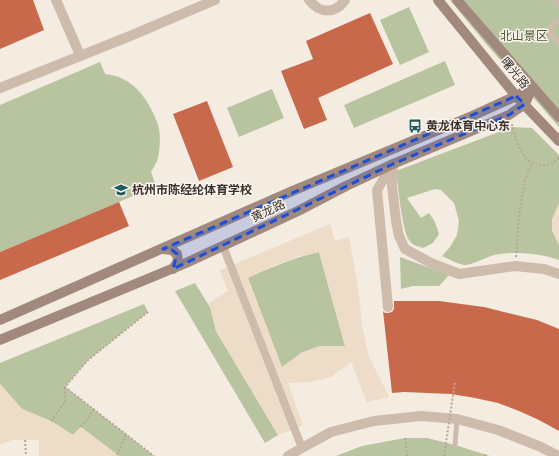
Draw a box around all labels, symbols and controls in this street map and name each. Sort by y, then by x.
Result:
park label: 北山景区 [500,29,548,44]
street label: 曙光路 [497,55,532,92]
bus stop icon: 黄龙体育中心东 [407,118,423,134]
place label: 黄龙体育中心东 [426,119,510,134]
school or university icon: 杭州市陈经纶体育学校 [113,182,129,198]
place label: 杭州市陈经纶体育学校 [132,183,252,198]
street label: 黄龙路 [249,197,288,226]

